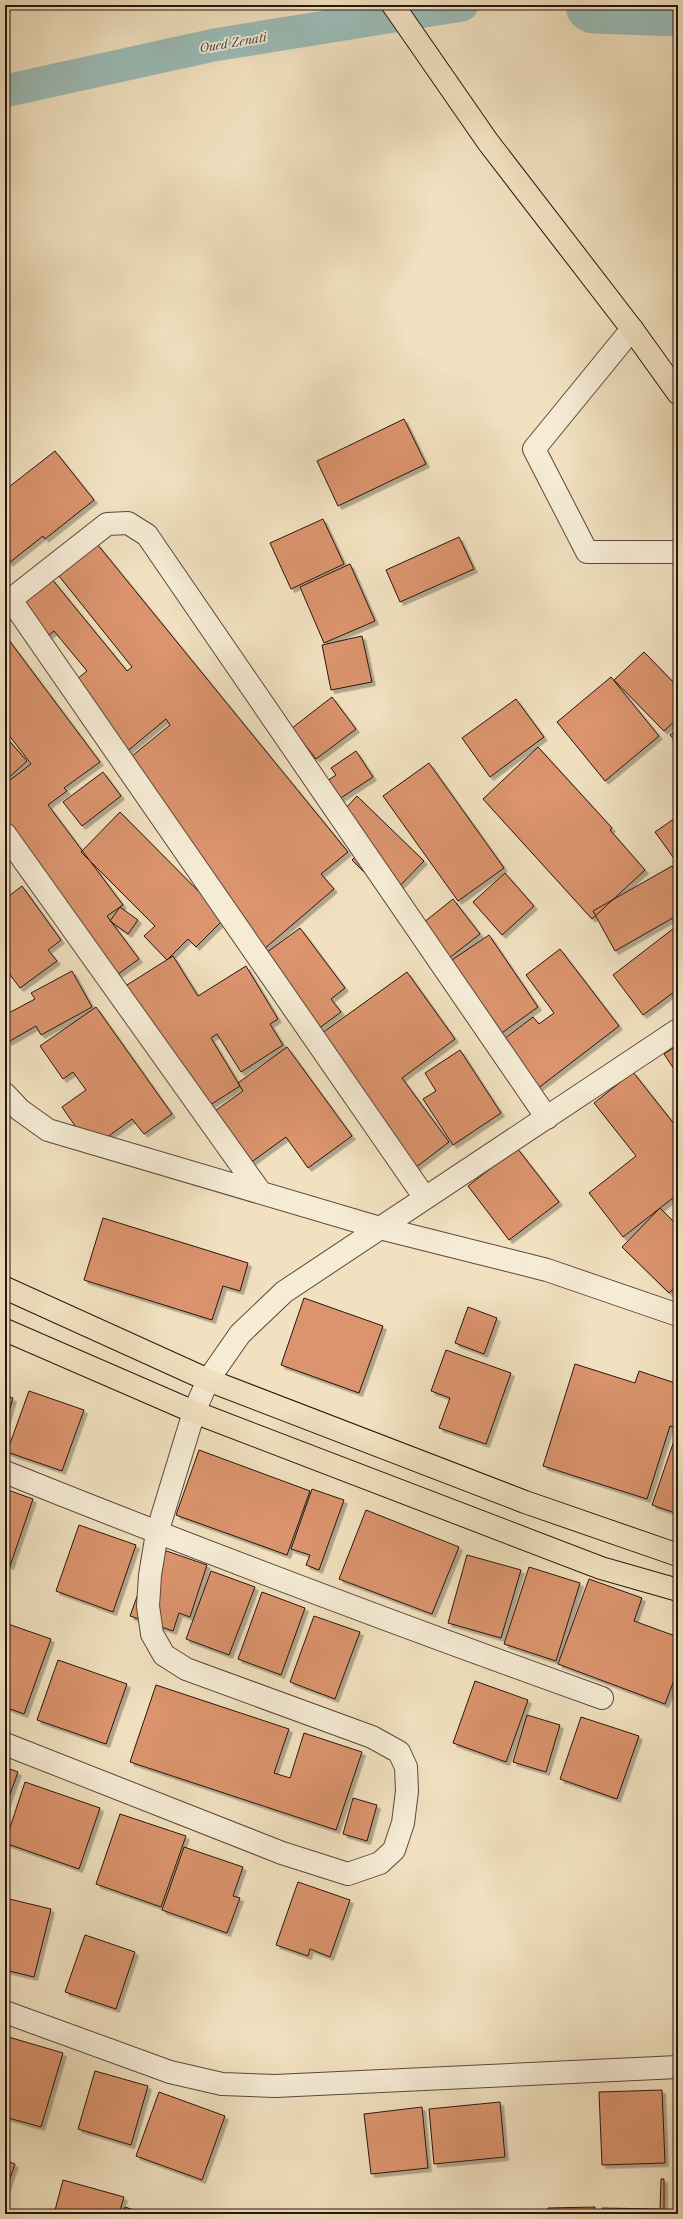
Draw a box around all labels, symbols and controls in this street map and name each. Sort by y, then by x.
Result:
water label: Oued Zenati [198,29,269,56]

